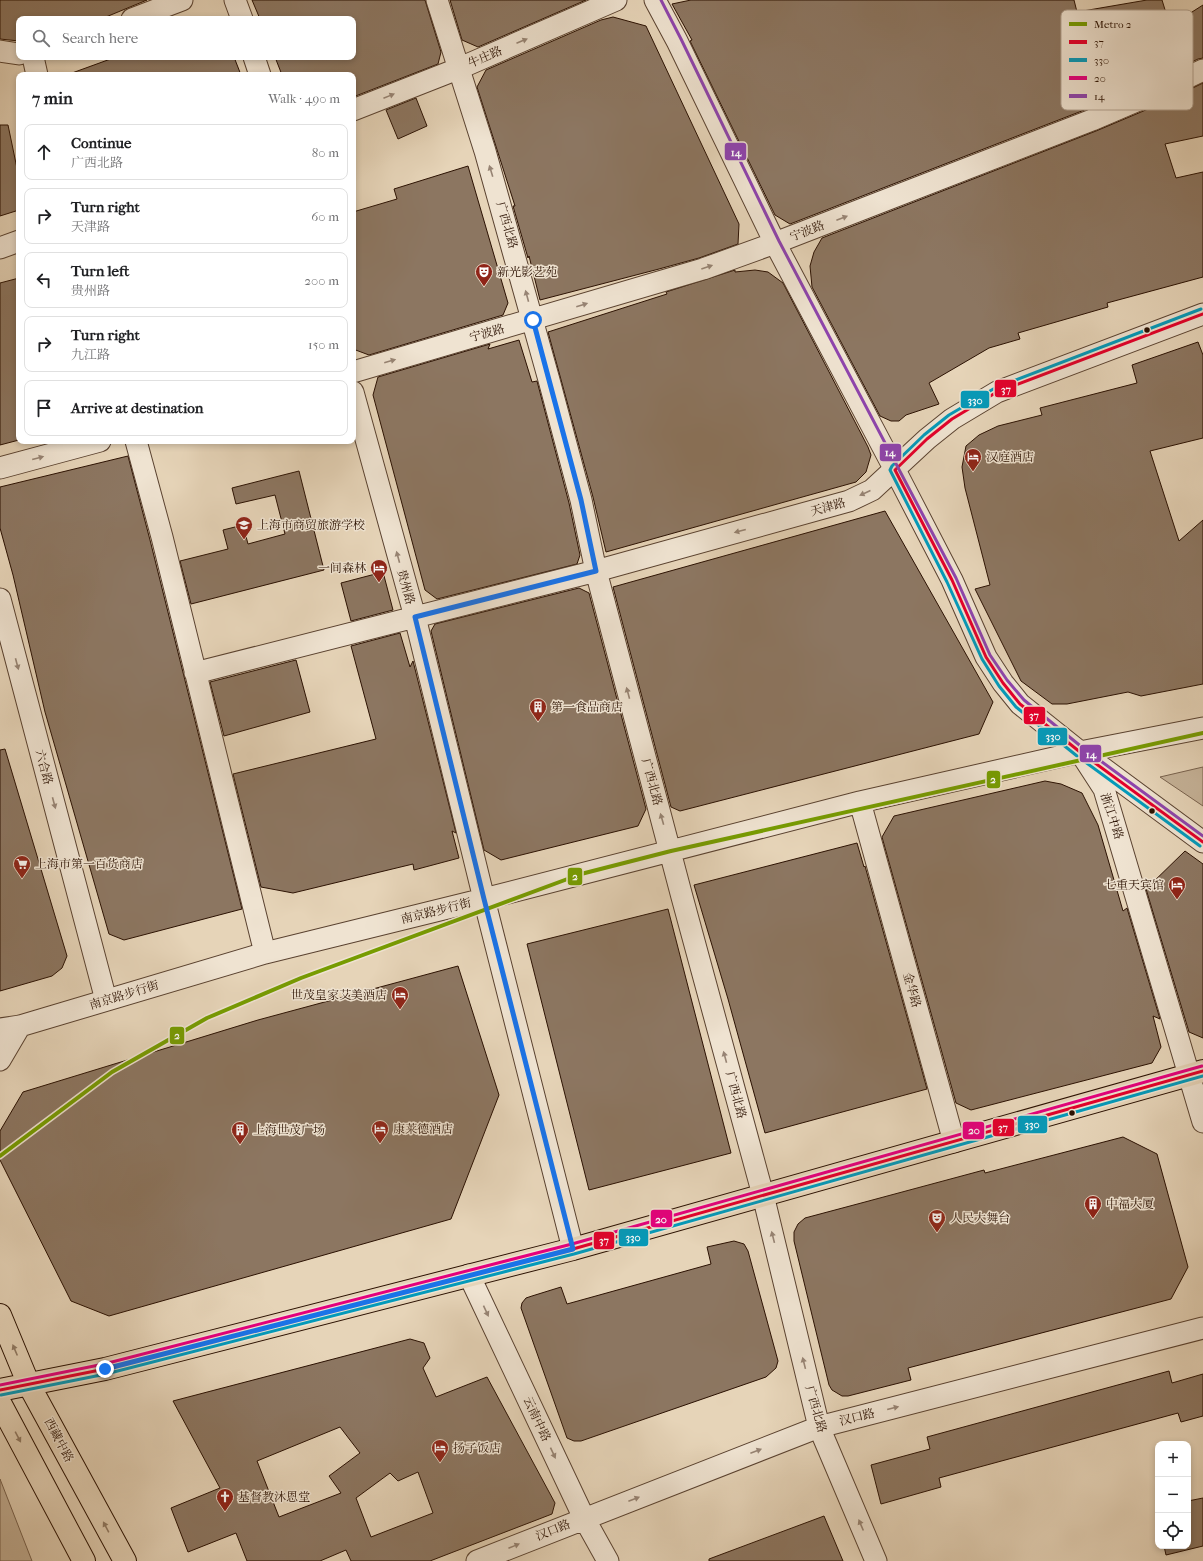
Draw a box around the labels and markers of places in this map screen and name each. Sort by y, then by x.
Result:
theatre icon: 新光影艺苑 [474,262,494,287]
place label: 新光影艺苑 [497,265,557,279]
unlabelled marker [1142,325,1152,335]
hotel icon: 汉庭酒店 [963,447,983,472]
place label: 汉庭酒店 [986,450,1034,464]
school or university icon: 上海市商贸旅游学校 [234,515,254,540]
place label: 上海市商贸旅游学校 [257,518,365,532]
hotel icon: 一间森林 [369,558,389,583]
place label: 一间森林 [318,561,367,575]
building icon: 第一食品商店 [528,697,548,722]
place label: 第一食品商店 [551,700,623,714]
unlabelled marker [1147,806,1157,816]
supermarket icon: 上海市第一百货商店 [12,854,32,879]
place label: 上海市第一百货商店 [35,857,143,871]
hotel icon: 七重天宾馆 [1167,875,1187,900]
place label: 七重天宾馆 [1104,878,1164,892]
hotel icon: 世茂皇家艾美酒店 [390,985,410,1010]
place label: 世茂皇家艾美酒店 [291,988,387,1002]
unlabelled marker [1067,1108,1077,1118]
hotel icon: 康莱德酒店 [370,1119,390,1144]
building icon: 上海世茂广场 [230,1120,250,1145]
place label: 康莱德酒店 [393,1122,453,1136]
place label: 上海世茂广场 [253,1123,325,1137]
building icon: 中福大厦 [1083,1194,1103,1219]
place label: 中福大厦 [1106,1197,1154,1211]
theatre icon: 人民大舞台 [927,1208,947,1233]
place label: 人民大舞台 [950,1211,1010,1225]
hotel icon: 扬子饭店 [430,1438,450,1463]
place label: 扬子饭店 [453,1441,501,1455]
church icon: 基督教沐恩堂 [215,1487,235,1512]
place label: 基督教沐恩堂 [238,1490,310,1504]

